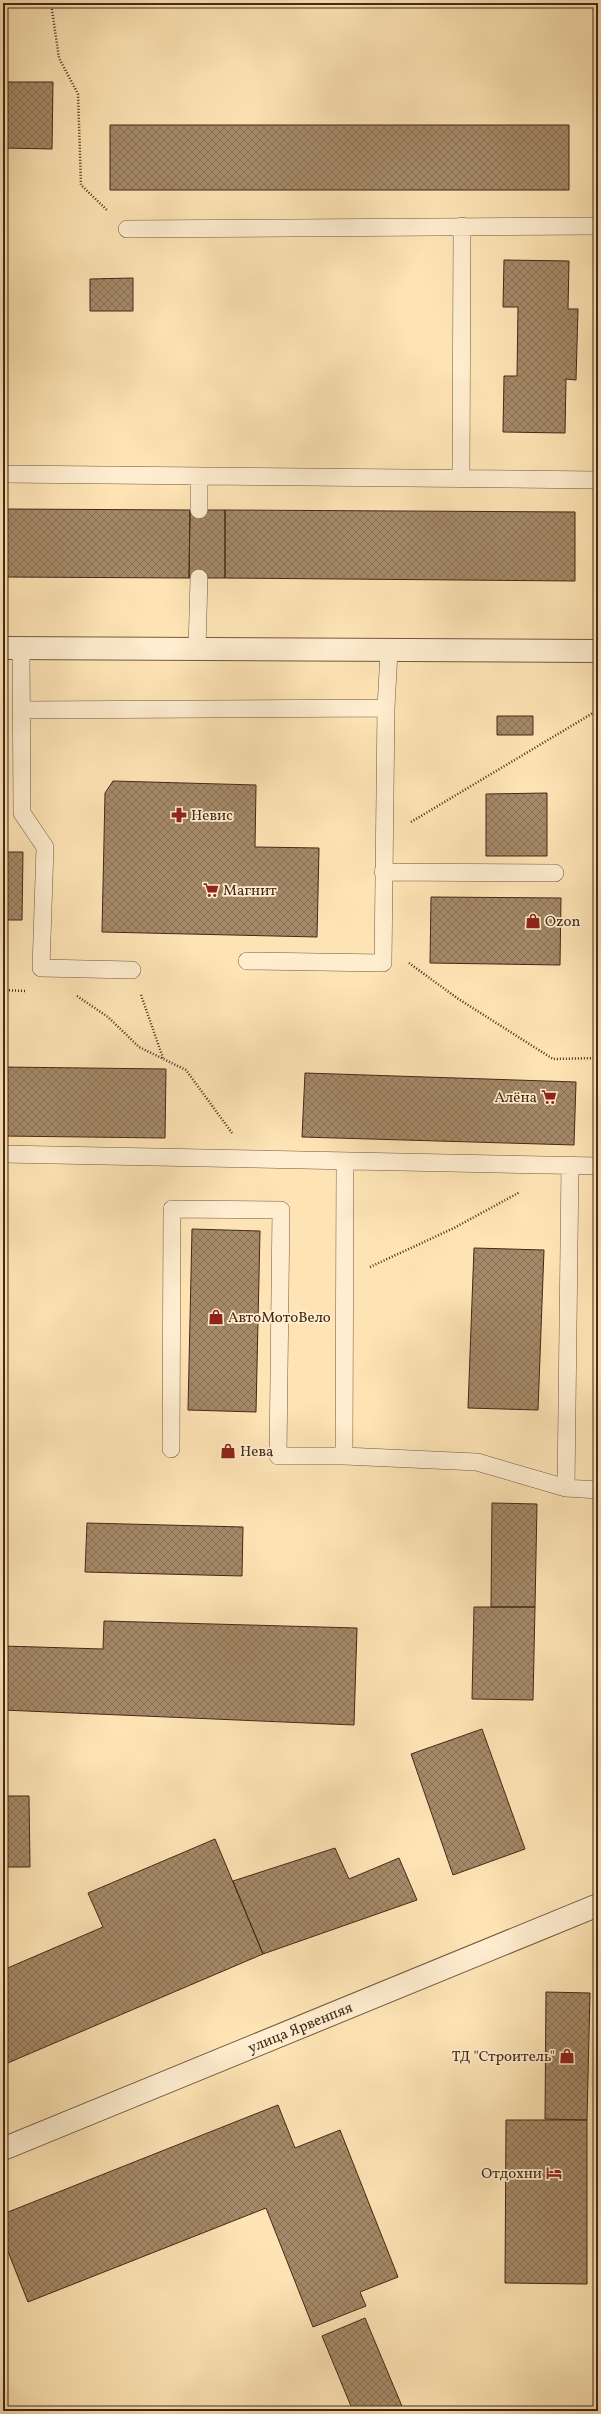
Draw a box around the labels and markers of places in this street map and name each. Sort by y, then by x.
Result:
pharmacy icon: Невис [170,806,188,824]
place label: Невис [191,806,233,827]
supermarket icon: Магнит [202,881,220,899]
place label: Магнит [223,881,277,902]
shop icon: Ozon [524,912,542,930]
place label: Ozon [545,912,580,933]
place label: Алёна [495,1088,537,1109]
supermarket icon: Алёна [540,1088,558,1106]
shop icon: АвтоМотоВело [207,1308,225,1326]
place label: АвтоМотоВело [228,1308,331,1329]
shop icon: Нева [219,1442,237,1460]
place label: Нева [240,1442,273,1463]
place label: ТД "Строитель" [452,2047,555,2068]
shop icon: ТД "Строитель" [558,2047,576,2065]
place label: Отдохни [481,2164,542,2185]
hotel icon: Отдохни [545,2164,563,2182]

